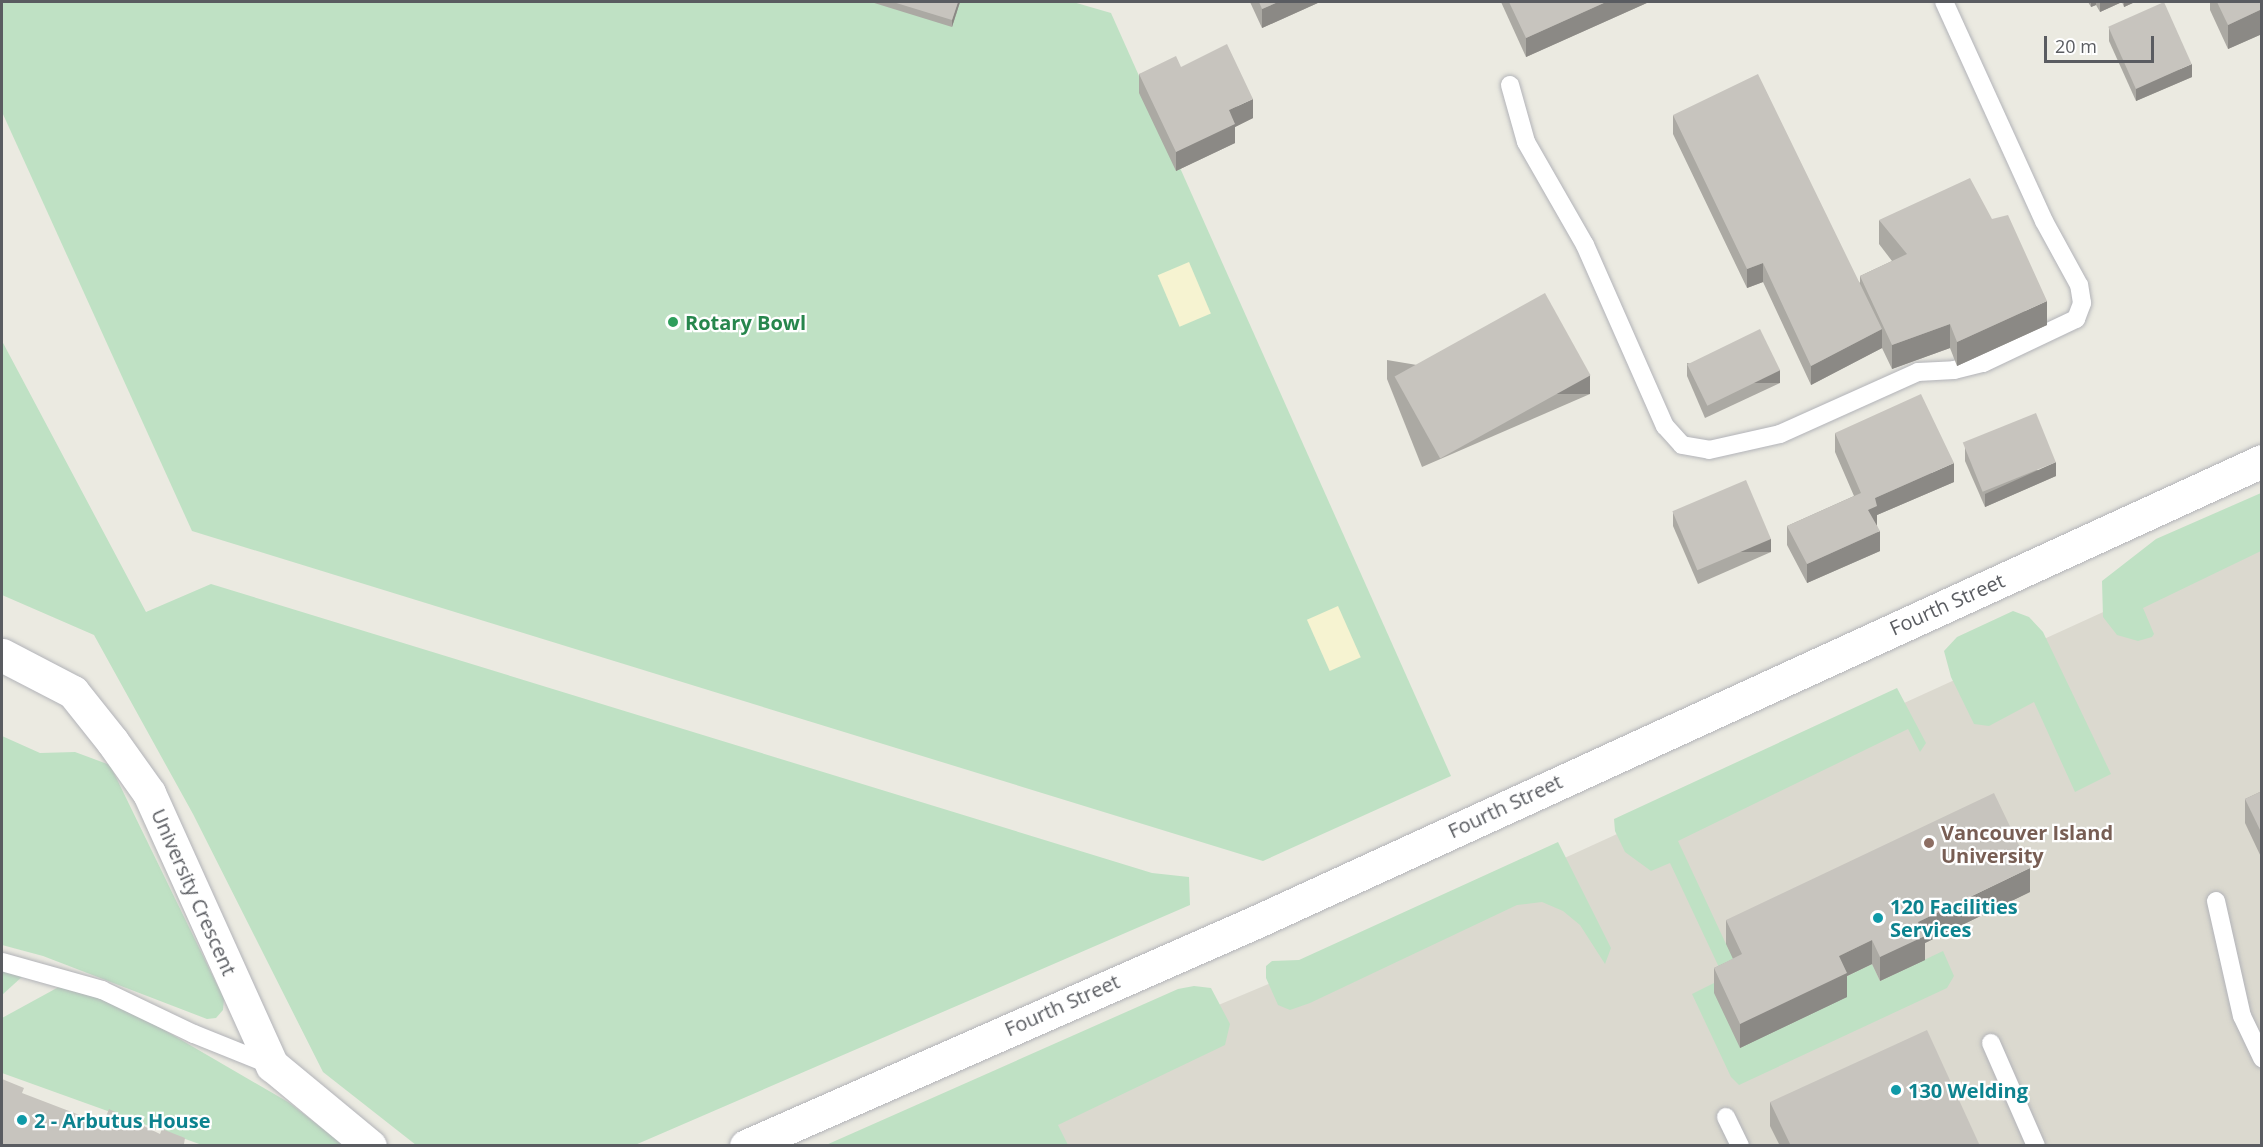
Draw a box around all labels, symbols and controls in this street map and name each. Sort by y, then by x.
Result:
scale bar [2047,24,2156,62]
text: 20 m [2055,34,2097,58]
place label: Rotary Bowl [685,310,806,334]
marker: Rotary Bowl [666,315,680,329]
street label: Fourth Street [1886,568,2008,640]
street label: Fourth Street [1444,769,1566,843]
street label: University Crescent [146,805,242,979]
place label: Vancouver Island University [1941,820,2113,867]
marker: Vancouver Island University [1922,836,1936,850]
place label: 120 Facilities Services [1890,894,2018,941]
marker: 120 Facilities Services [1871,911,1885,925]
street label: Fourth Street [1001,969,1123,1041]
place label: 130 Welding [1908,1078,2028,1102]
marker: 130 Welding [1889,1083,1903,1097]
place label: 2 - Arbutus House [34,1108,210,1132]
marker: 2 - Arbutus House [15,1113,29,1127]

